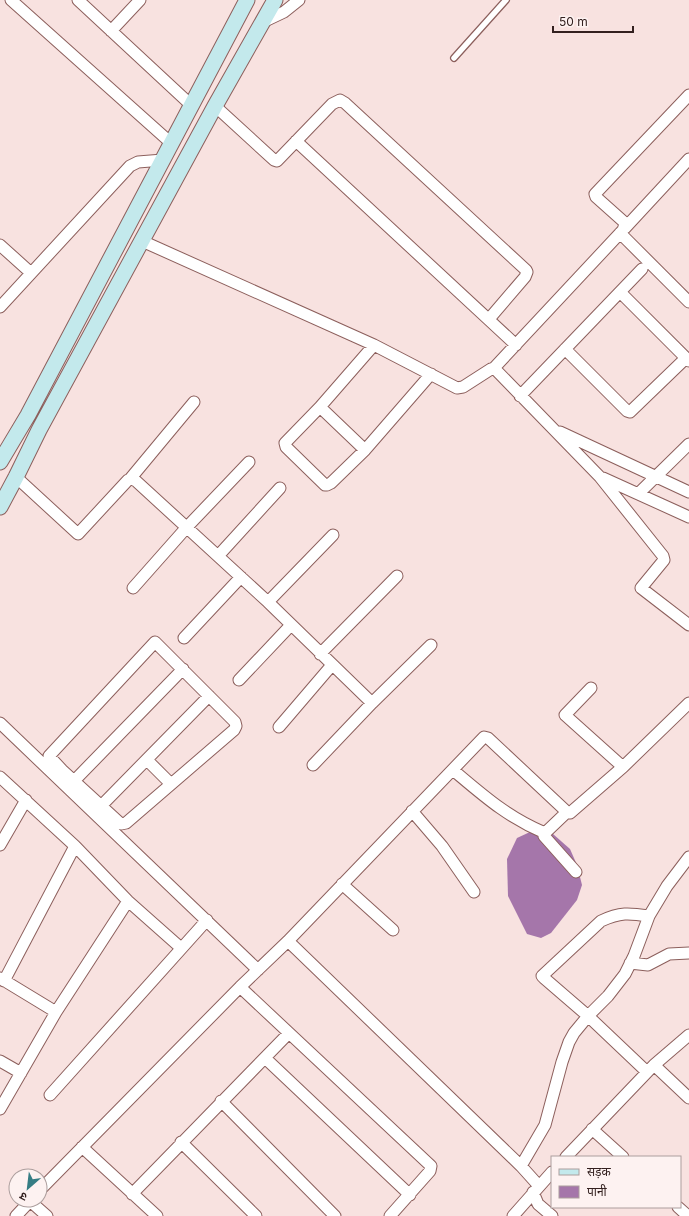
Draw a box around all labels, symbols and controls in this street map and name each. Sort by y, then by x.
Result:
scale bar [553,8,633,34]
text: 50 m [559,14,588,29]
legend [551,1156,681,1208]
text: सड़क [587,1164,612,1179]
north arrow [8,1168,48,1208]
text: पानी [587,1184,608,1199]
text: उ [17,1189,29,1205]

